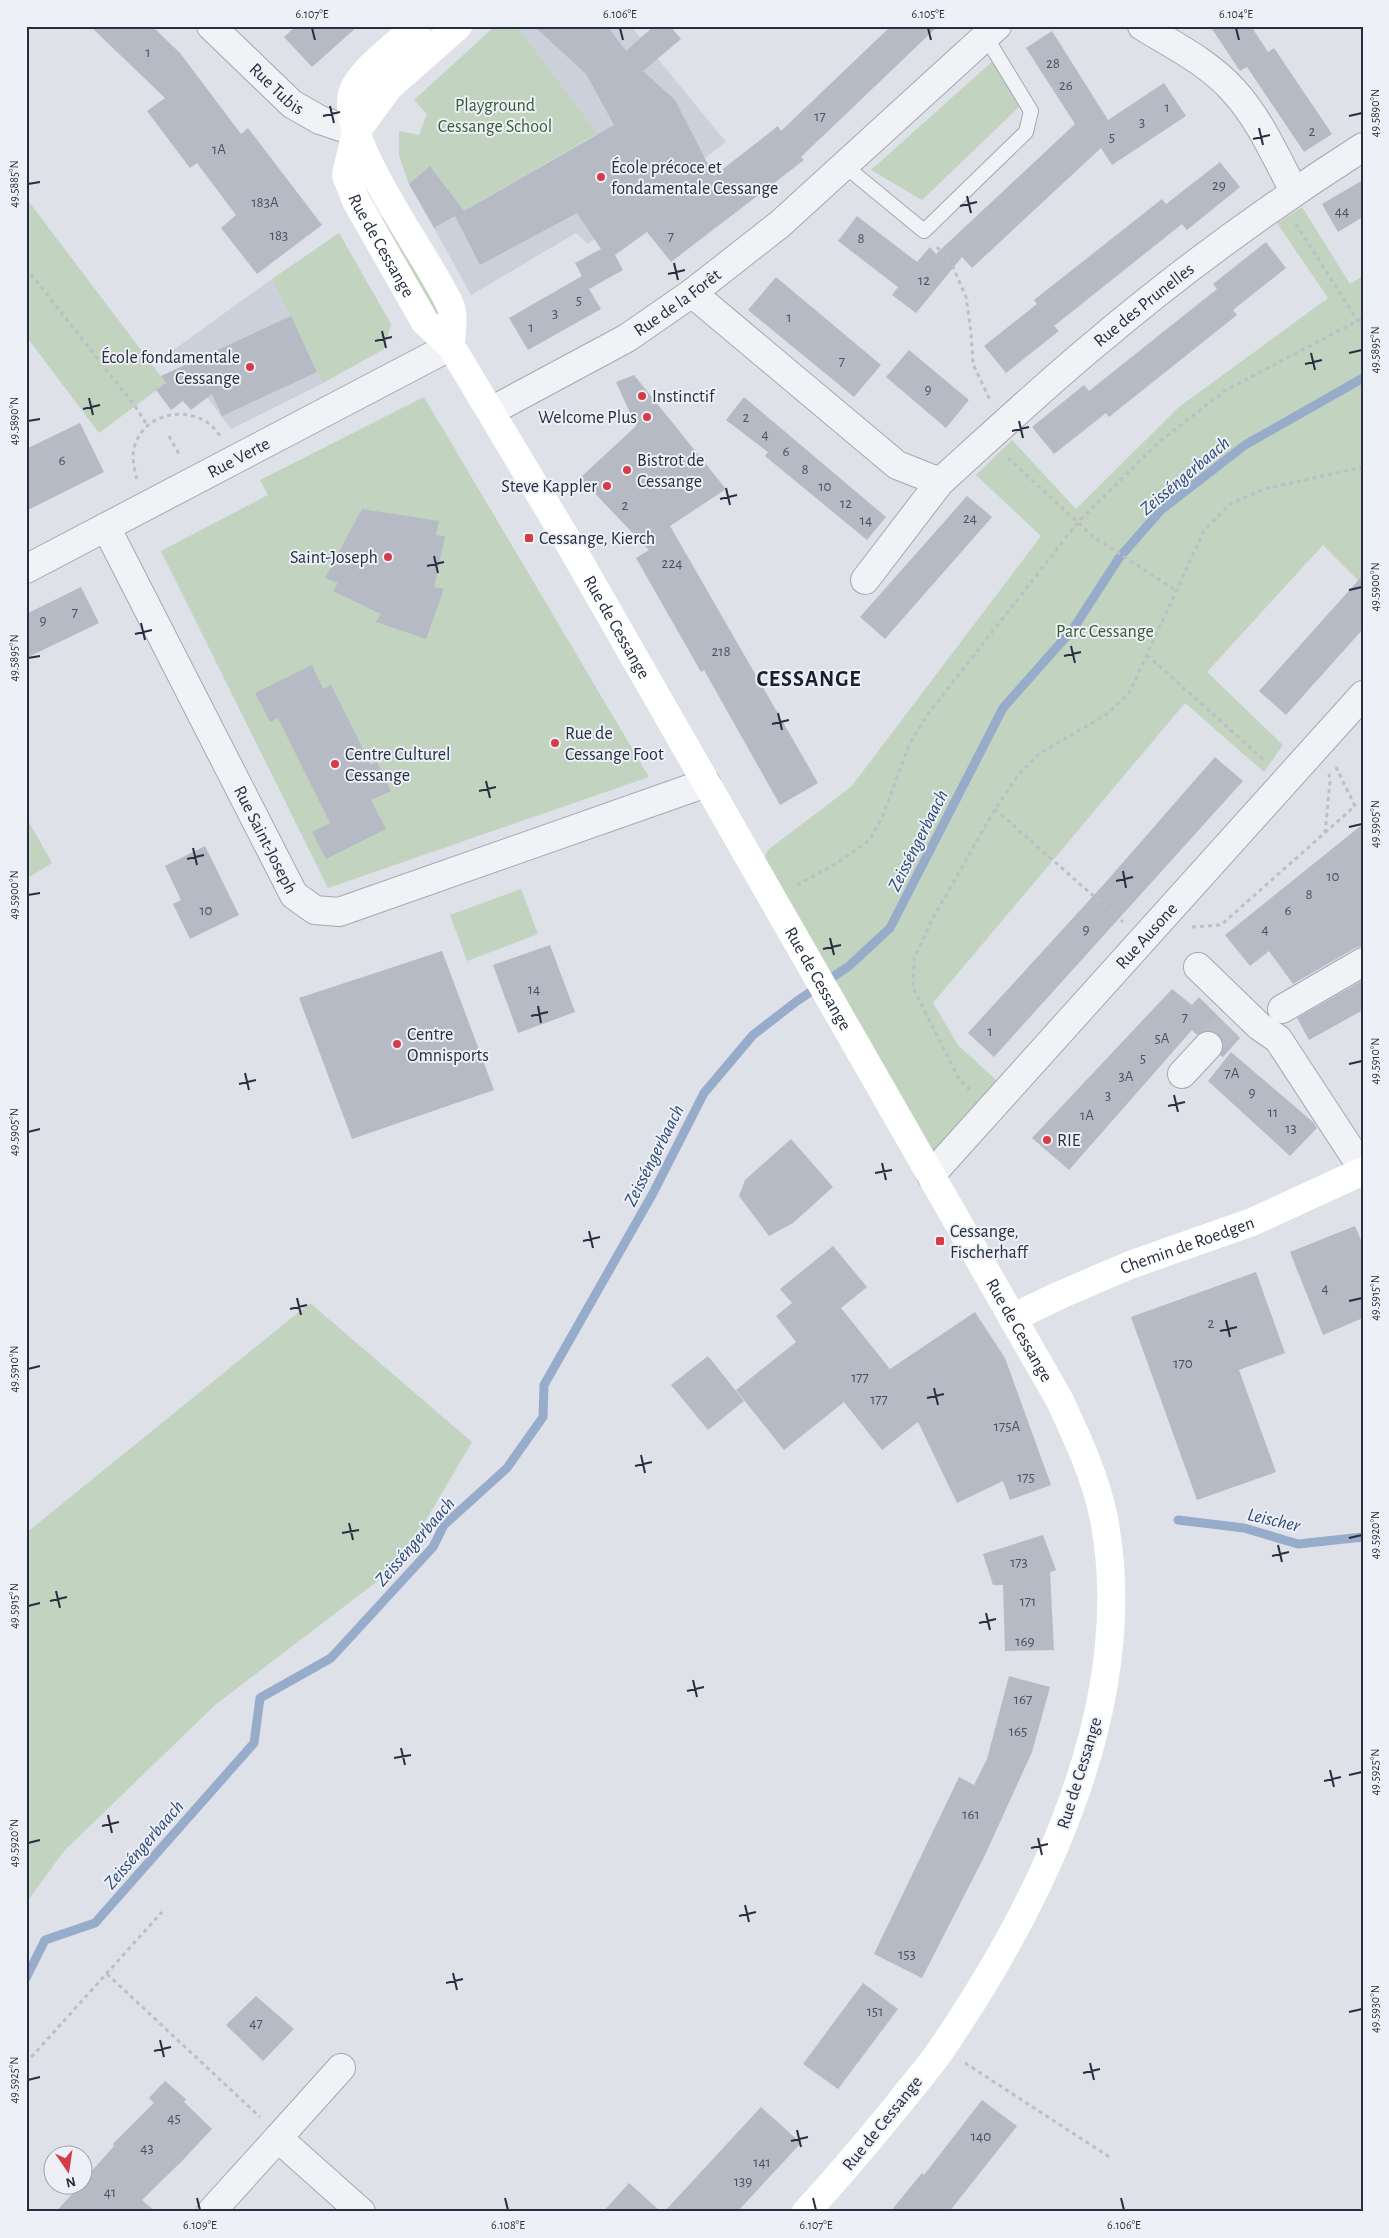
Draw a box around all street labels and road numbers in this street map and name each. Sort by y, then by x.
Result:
street label: Rue Tubis [245,60,306,119]
street label: Rue de Cessange [344,192,417,301]
street label: Rue des Prunelles [1091,260,1198,351]
street label: Rue de la Forêt [631,266,725,340]
street label: Rue Verte [205,435,273,482]
street label: Rue de Cessange [580,573,653,682]
street label: Rue Saint-Joseph [230,783,300,897]
street label: Rue Ausone [1113,900,1181,973]
street label: Rue de Cessange [781,924,854,1034]
street label: Chemin de Roedgen [1118,1214,1257,1278]
street label: Rue de Cessange [982,1276,1055,1385]
street label: Rue de Cessange [1054,1715,1105,1831]
street label: Rue de Cessange [839,2073,926,2174]

